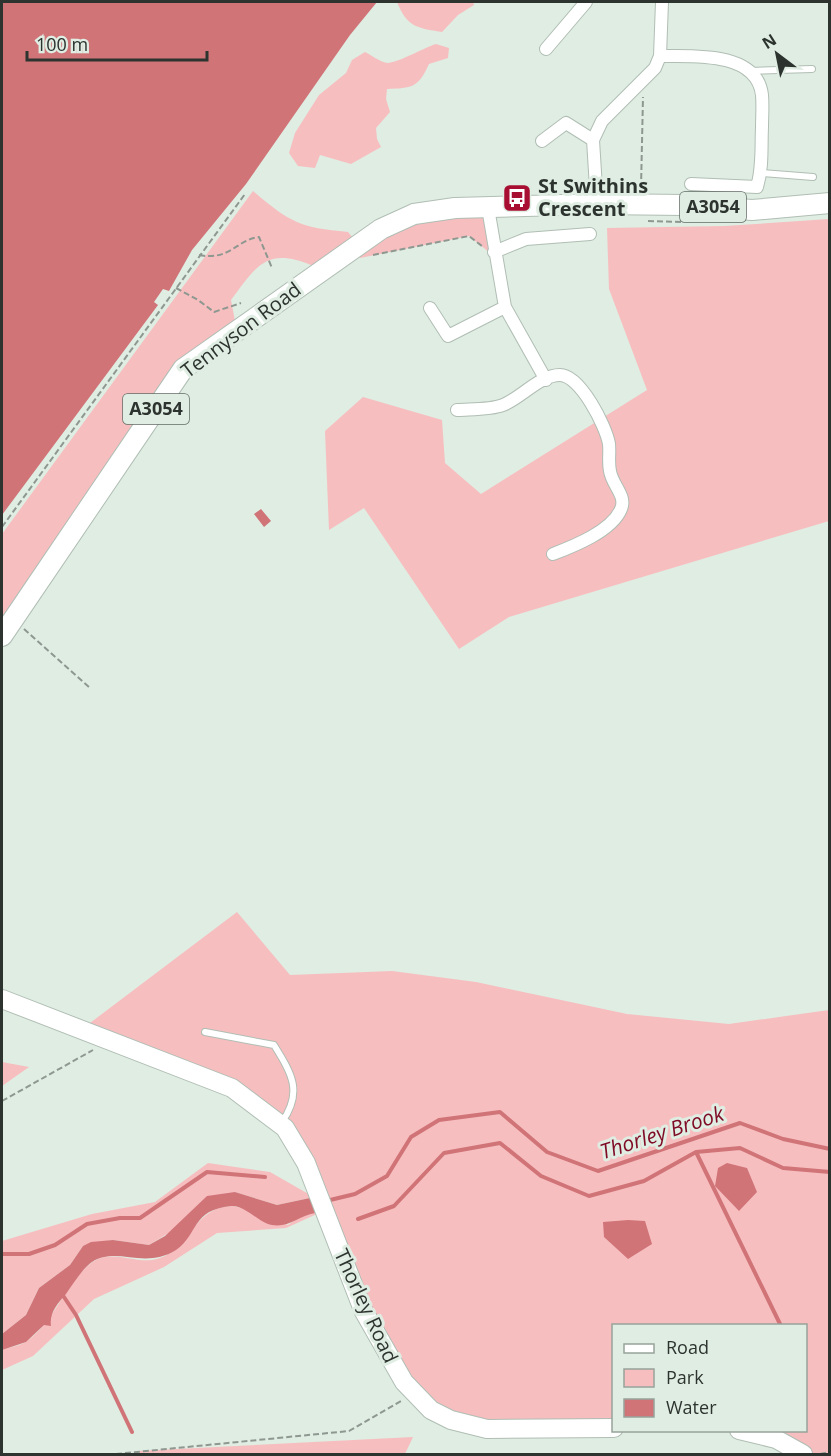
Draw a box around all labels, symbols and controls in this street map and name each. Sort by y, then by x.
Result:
scale bar [27,24,207,62]
north arrow [747,24,807,84]
text: N [758,29,780,54]
text: 100 m [36,32,88,56]
place label: St Swithins Crescent [538,172,648,222]
bus stop icon: St Swithins Crescent [501,182,533,214]
road number: A3054 [680,192,746,222]
street label: Tennyson Road [175,276,306,384]
road number: A3054 [123,394,189,424]
water label: Thorley Brook [596,1099,728,1165]
street label: Thorley Road [328,1244,405,1367]
legend [612,1324,807,1432]
text: Road [666,1335,709,1359]
text: Park [666,1365,704,1389]
text: Water [666,1395,717,1419]

